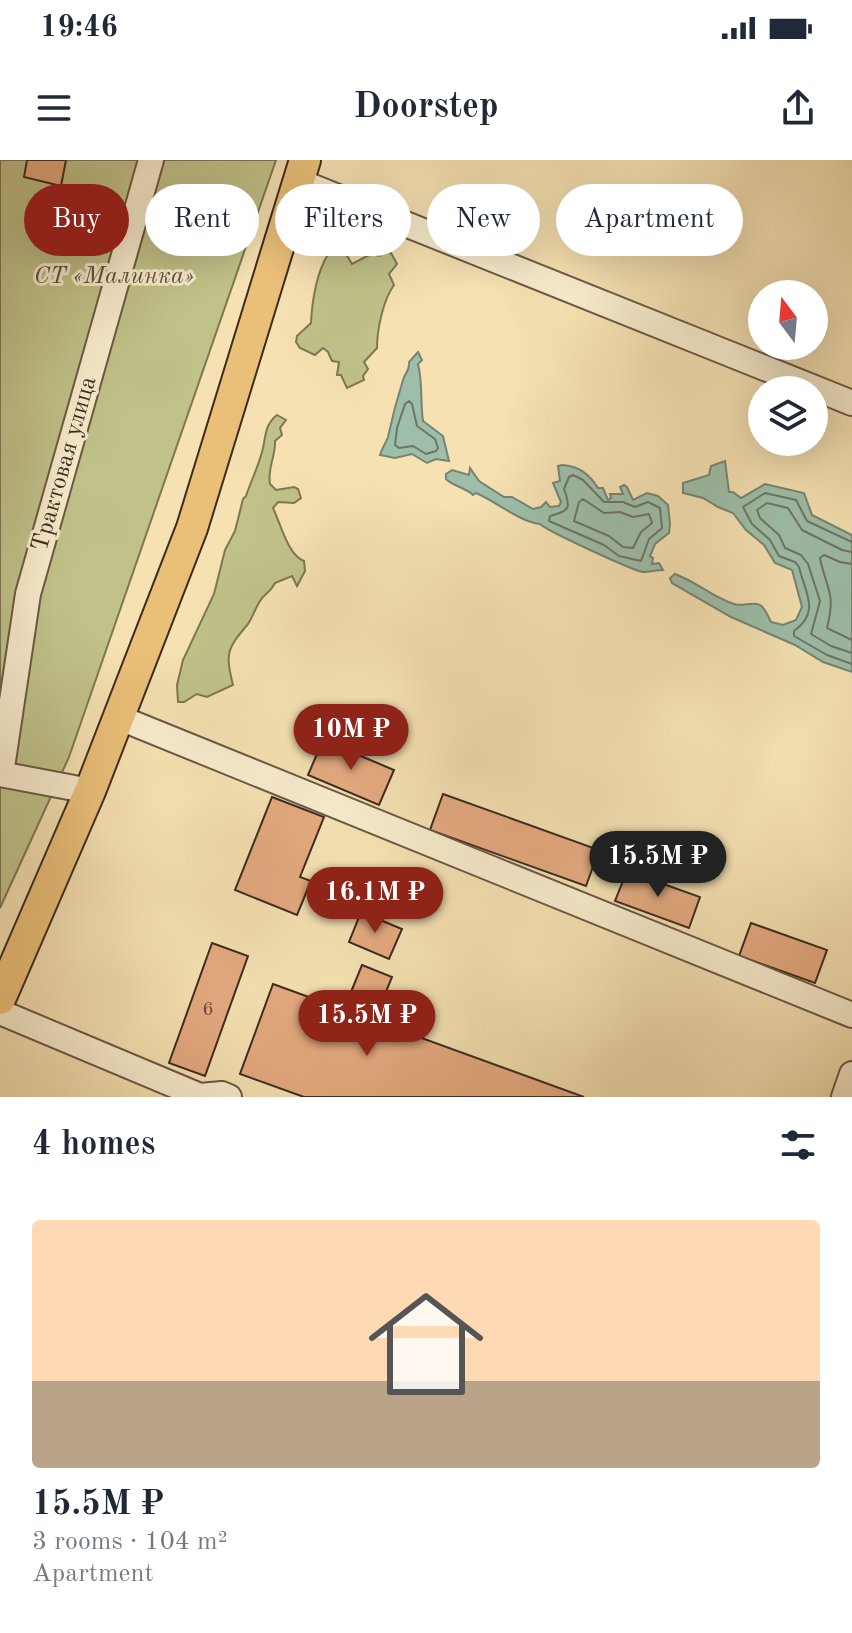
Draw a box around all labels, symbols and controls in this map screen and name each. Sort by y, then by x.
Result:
text: 19:46 [40,13,118,43]
icon: menu [32,86,76,130]
icon: share [776,86,820,130]
text: Doorstep [353,90,499,126]
chip: Buy [24,184,129,256]
chip: Rent [145,184,259,256]
chip: Filters [275,184,411,256]
chip: New [427,184,540,256]
chip: Apartment [556,184,743,256]
park label: CТ «Малинка» [34,265,194,289]
north arrow [748,280,828,360]
map controls [748,280,828,456]
street label: Трактовая улица [29,374,101,554]
button: layers [748,376,828,456]
pin: 10M ₽ [295,704,407,772]
text: 10M ₽ [312,717,390,743]
pin: 15.5M ₽ [584,831,732,899]
text: 15.5M ₽ [607,844,709,870]
pin: 16.1M ₽ [301,867,449,935]
text: 16.1M ₽ [324,880,426,906]
pin: 15.5M ₽ [293,990,441,1058]
house number: 6 [202,1000,214,1020]
text: 15.5M ₽ [316,1003,418,1029]
icon: filters [776,1123,820,1167]
text: 4 homes [32,1128,155,1162]
icon: home [354,1272,498,1416]
text: 15.5M ₽ [32,1488,164,1522]
text: 3 rooms · 104 m² [32,1529,228,1555]
text: Apartment [32,1561,154,1587]

